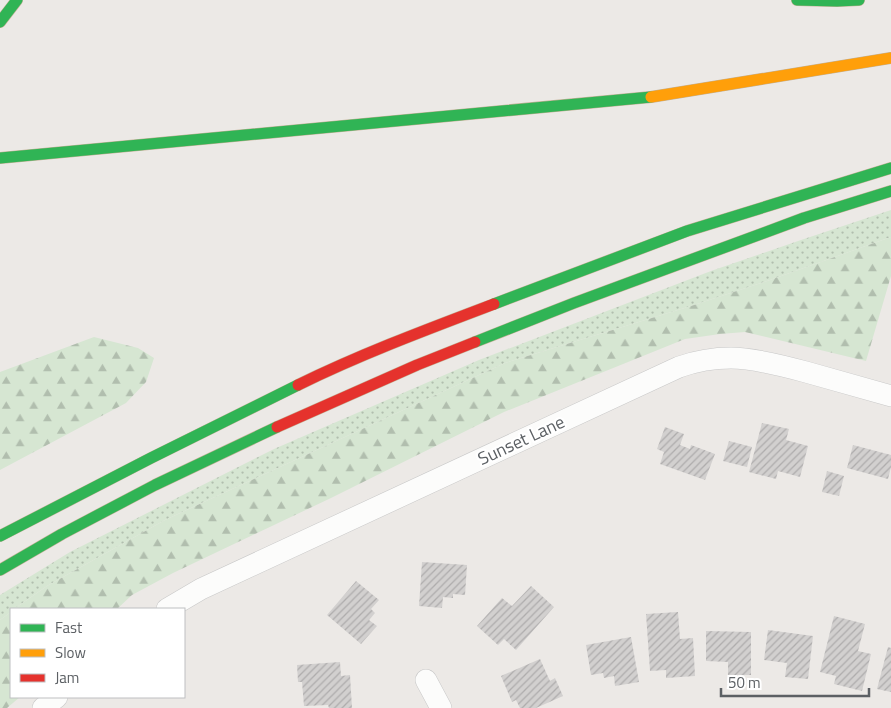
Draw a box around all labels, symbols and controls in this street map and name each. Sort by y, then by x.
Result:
street label: Sunset Lane [473,408,569,472]
legend [10,608,185,698]
text: Fast [55,616,83,639]
text: Slow [55,641,86,664]
text: Jam [55,666,79,689]
scale bar [721,666,868,698]
text: 50 m [728,671,761,694]

